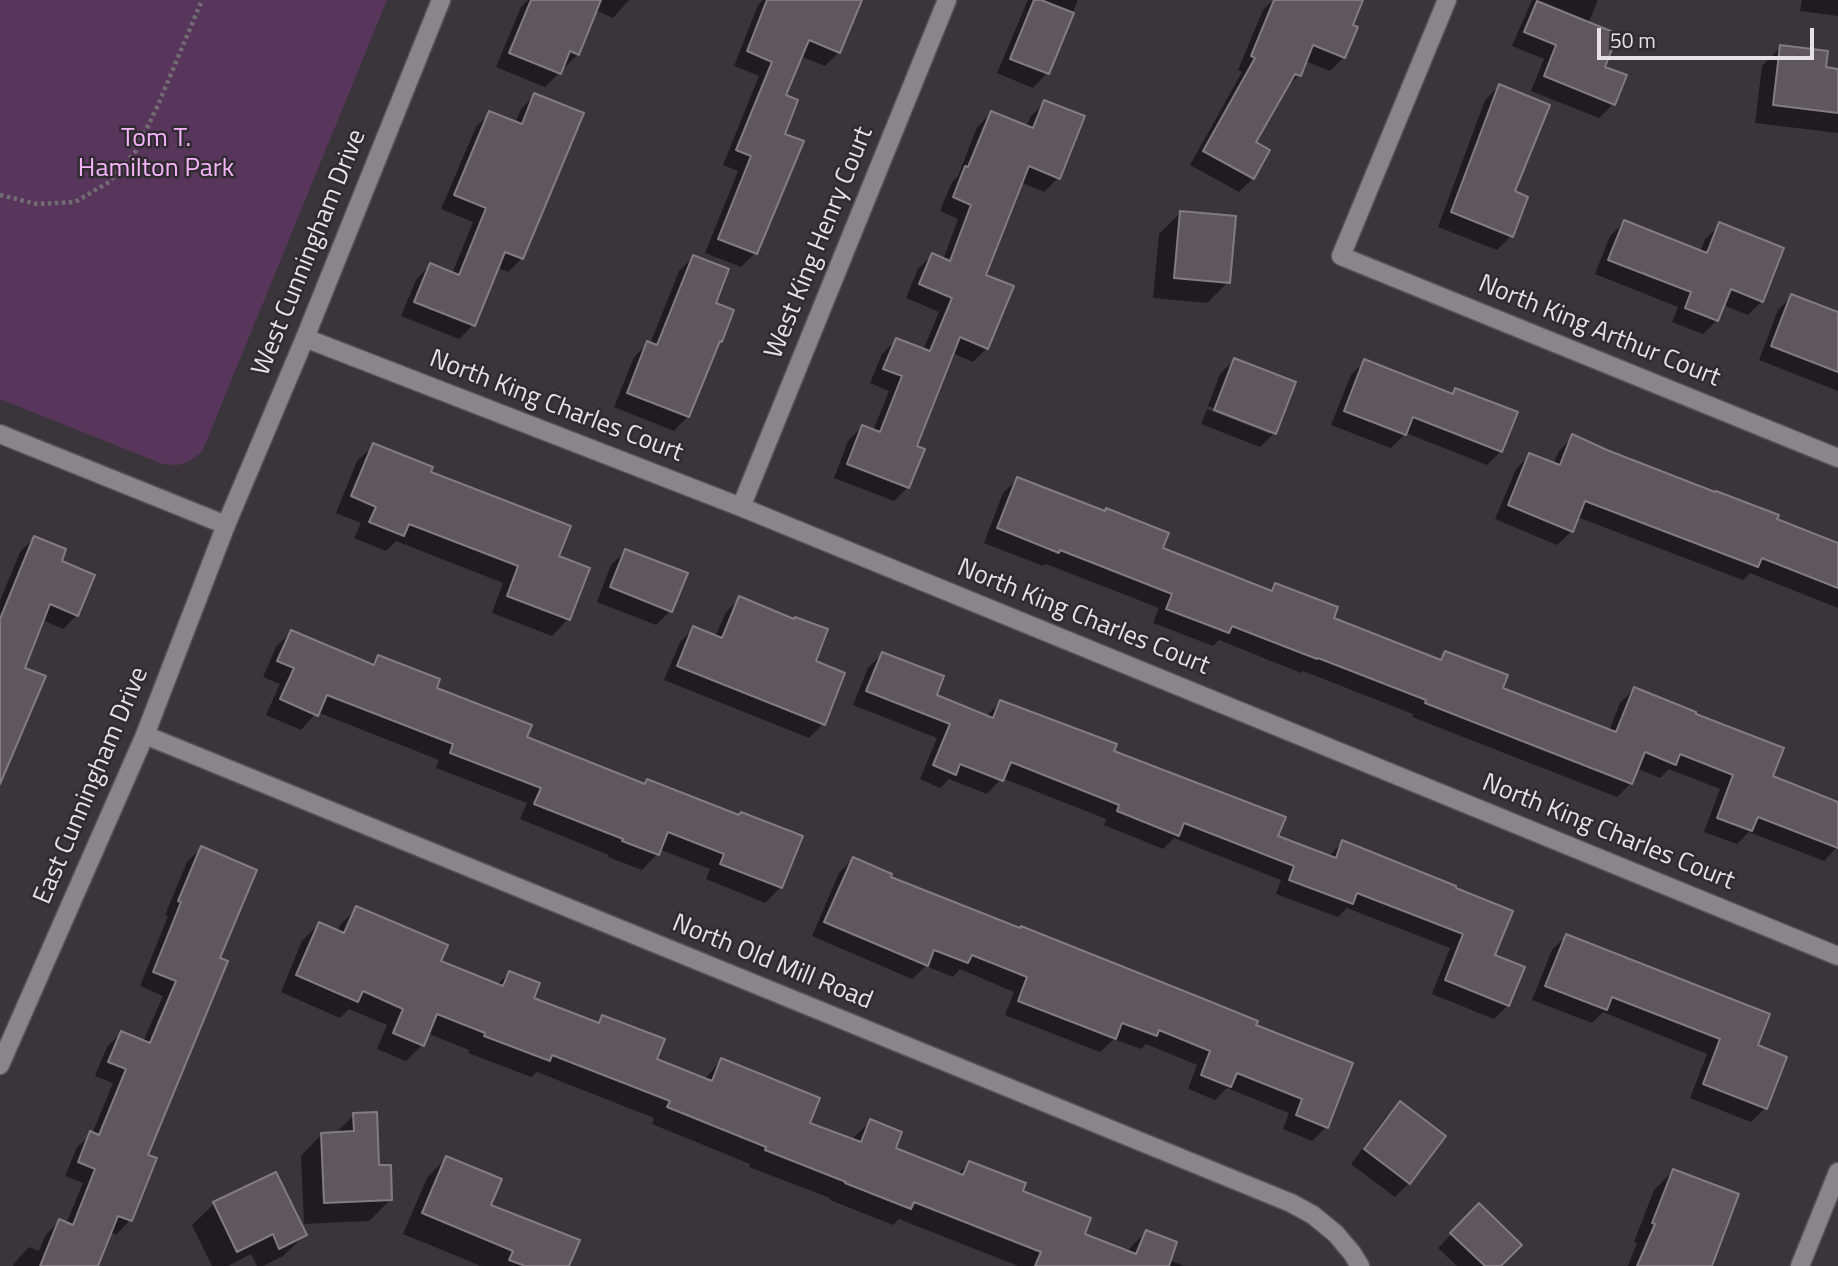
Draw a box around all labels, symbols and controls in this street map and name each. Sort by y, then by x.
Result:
scale bar [1600,14,1817,58]
text: 50 m [1610,24,1656,56]
street label: West King Henry Court [759,122,881,364]
park label: Tom T. Hamilton Park [78,124,234,186]
street label: West Cunningham Drive [246,125,374,381]
street label: North King Arthur Court [1473,269,1725,395]
street label: North King Charles Court [425,344,687,470]
street label: North King Charles Court [952,553,1214,683]
street label: East Cunningham Drive [28,663,156,909]
street label: North King Charles Court [1477,768,1739,898]
street label: North Old Mill Road [667,909,877,1017]

